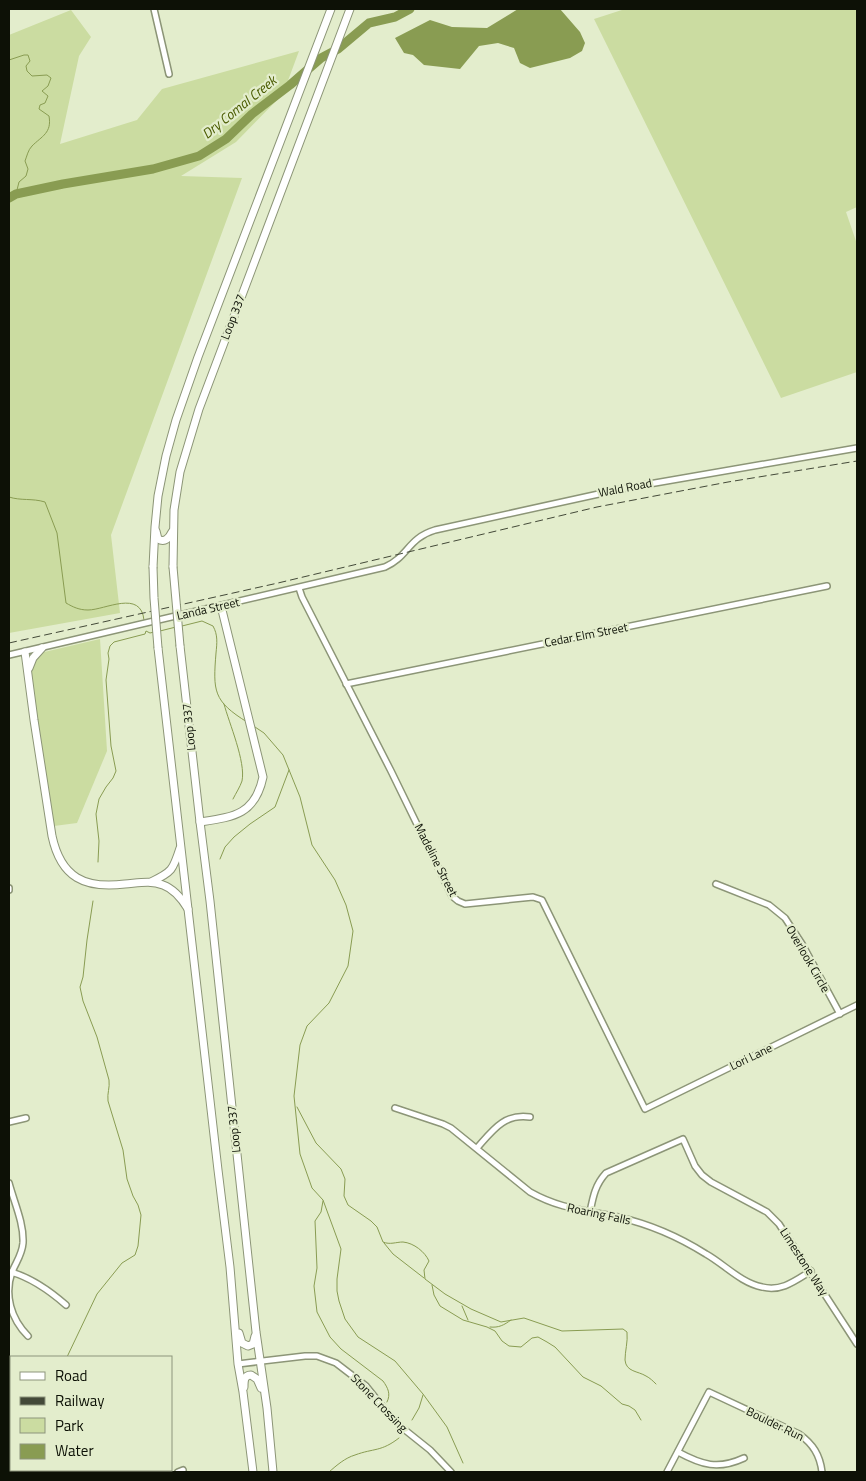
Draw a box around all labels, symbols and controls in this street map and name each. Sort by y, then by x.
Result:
water label: Dry Comal Creek [197,69,282,143]
street label: Loop 337 [215,291,250,342]
street label: Wald Road [596,473,653,502]
street label: Landa Street [175,592,242,625]
street label: Cedar Elm Street [543,617,630,652]
street label: Loop 337 [177,702,200,752]
street label: Madeline Street [410,820,463,900]
street label: Overlook Circle [781,922,835,996]
street label: Lori Lane [726,1038,775,1075]
street label: Loop 337 [222,1104,245,1154]
street label: Roaring Falls [565,1197,633,1230]
street label: Limestone Way [775,1224,834,1300]
legend [10,1356,172,1471]
text: Road [55,1364,87,1387]
street label: Stone Crossing [346,1369,412,1436]
text: Railway [55,1389,105,1412]
street label: Boulder Run [743,1401,807,1446]
text: Park [55,1414,84,1437]
text: Water [55,1439,94,1462]

